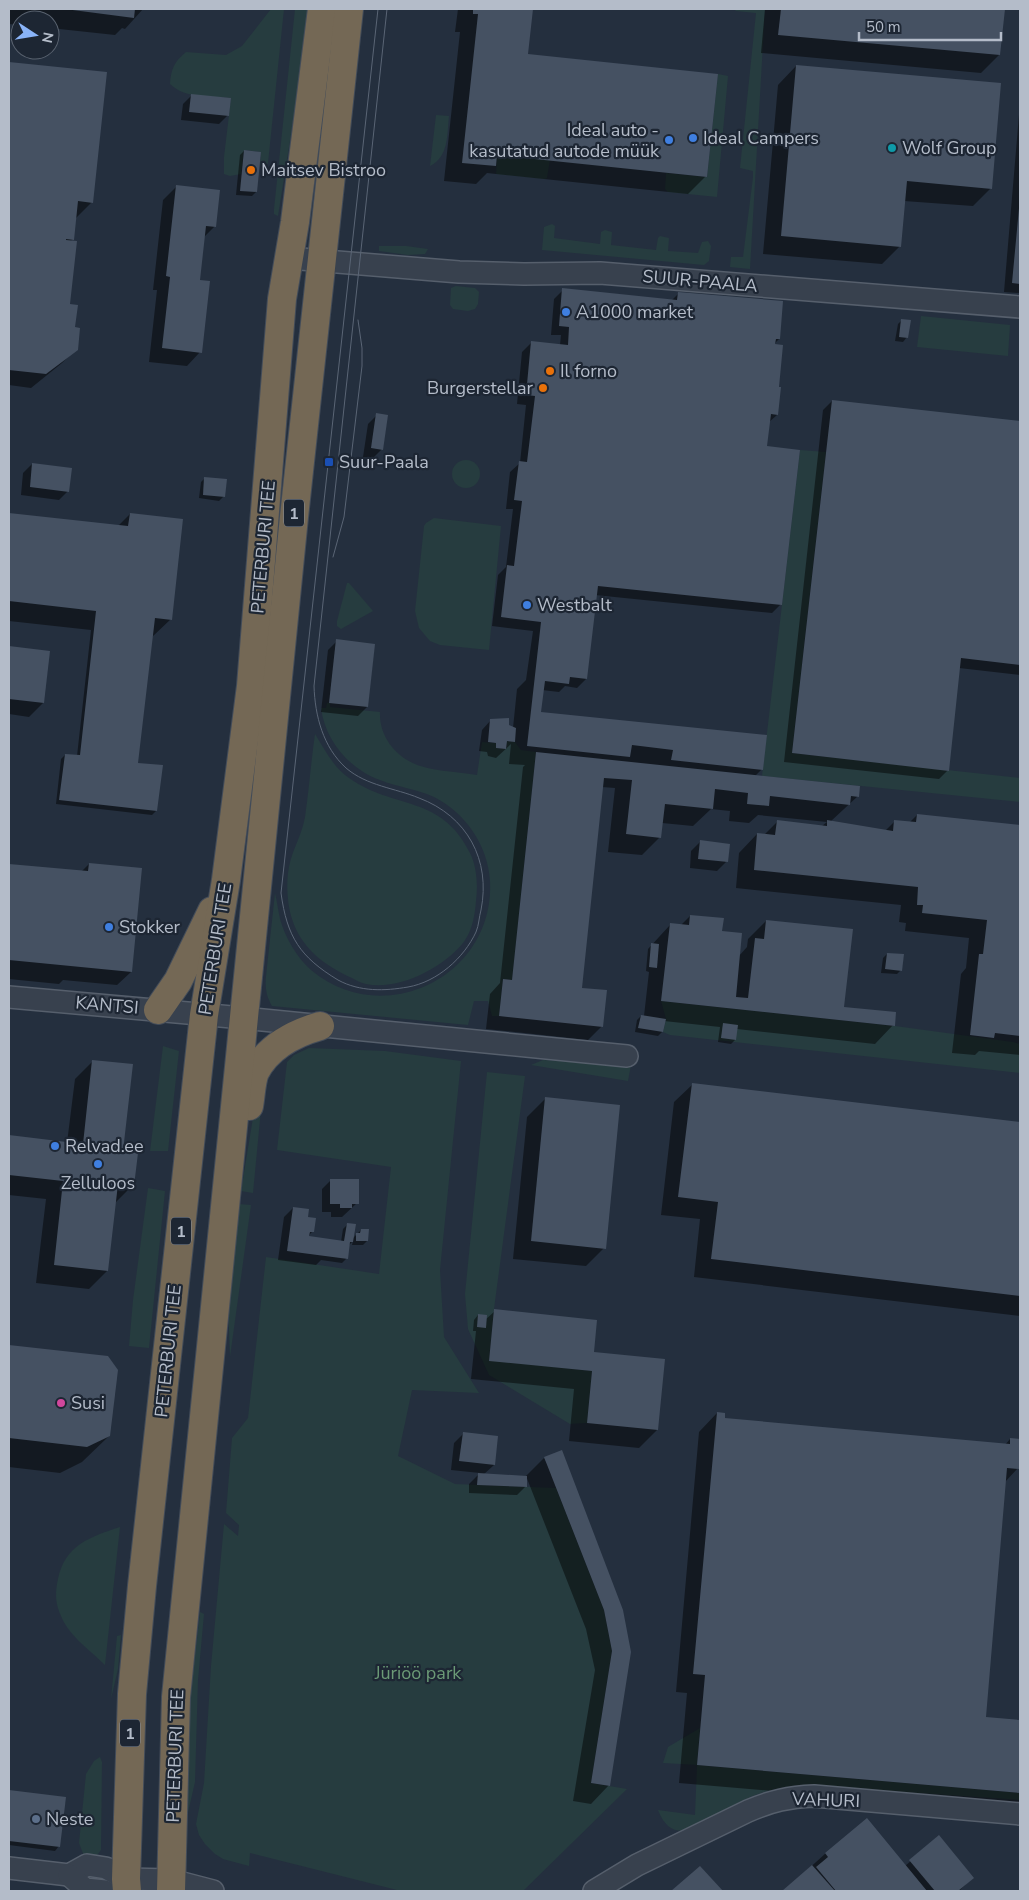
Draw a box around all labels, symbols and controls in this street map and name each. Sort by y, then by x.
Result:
north arrow [10,10,60,60]
scale bar [859,10,1002,42]
text: 50 m [866,17,901,37]
text: N [37,30,58,45]
place label: Ideal auto - kasutatud autode müük [469,118,660,163]
place label: Ideal Campers [703,126,819,150]
marker: Ideal Campers [687,132,699,144]
marker: Ideal auto - kasutatud autode müük [663,134,675,146]
place label: Wolf Group [902,136,997,160]
marker: Wolf Group [886,142,898,154]
place label: Maitsev Bistroo [261,158,386,182]
marker: Maitsev Bistroo [245,164,257,176]
street label: SUUR-PAALA [641,264,759,298]
place label: A1000 market [576,300,694,324]
marker: A1000 market [560,306,572,318]
place label: Il forno [560,359,617,383]
marker: Il forno [544,365,556,377]
place label: Burgerstellar [427,376,534,400]
marker: Burgerstellar [537,382,549,394]
place label: Suur-Paala [339,450,429,474]
marker: Suur-Paala [323,456,335,468]
street label: PETERBURI TEE [245,480,281,614]
road number: 1 [284,499,304,526]
place label: Westbalt [537,593,612,617]
marker: Westbalt [521,599,533,611]
street label: PETERBURI TEE [193,881,237,1017]
place label: Stokker [119,915,181,939]
marker: Stokker [103,921,115,933]
street label: KANTSI [74,990,140,1020]
place label: Relvad.ee [65,1134,144,1158]
marker: Relvad.ee [49,1140,61,1152]
marker: Zelluloos [92,1158,104,1170]
place label: Zelluloos [61,1171,135,1195]
road number: 1 [171,1218,191,1244]
street label: PETERBURI TEE [149,1283,187,1419]
place label: Susi [71,1391,105,1415]
marker: Susi [55,1397,67,1409]
park label: Jüriöö park [374,1661,462,1685]
street label: PETERBURI TEE [161,1689,189,1823]
road number: 1 [120,1720,140,1746]
street label: VAHURI [791,1787,860,1813]
place label: Neste [46,1807,93,1831]
marker: Neste [30,1813,42,1825]

